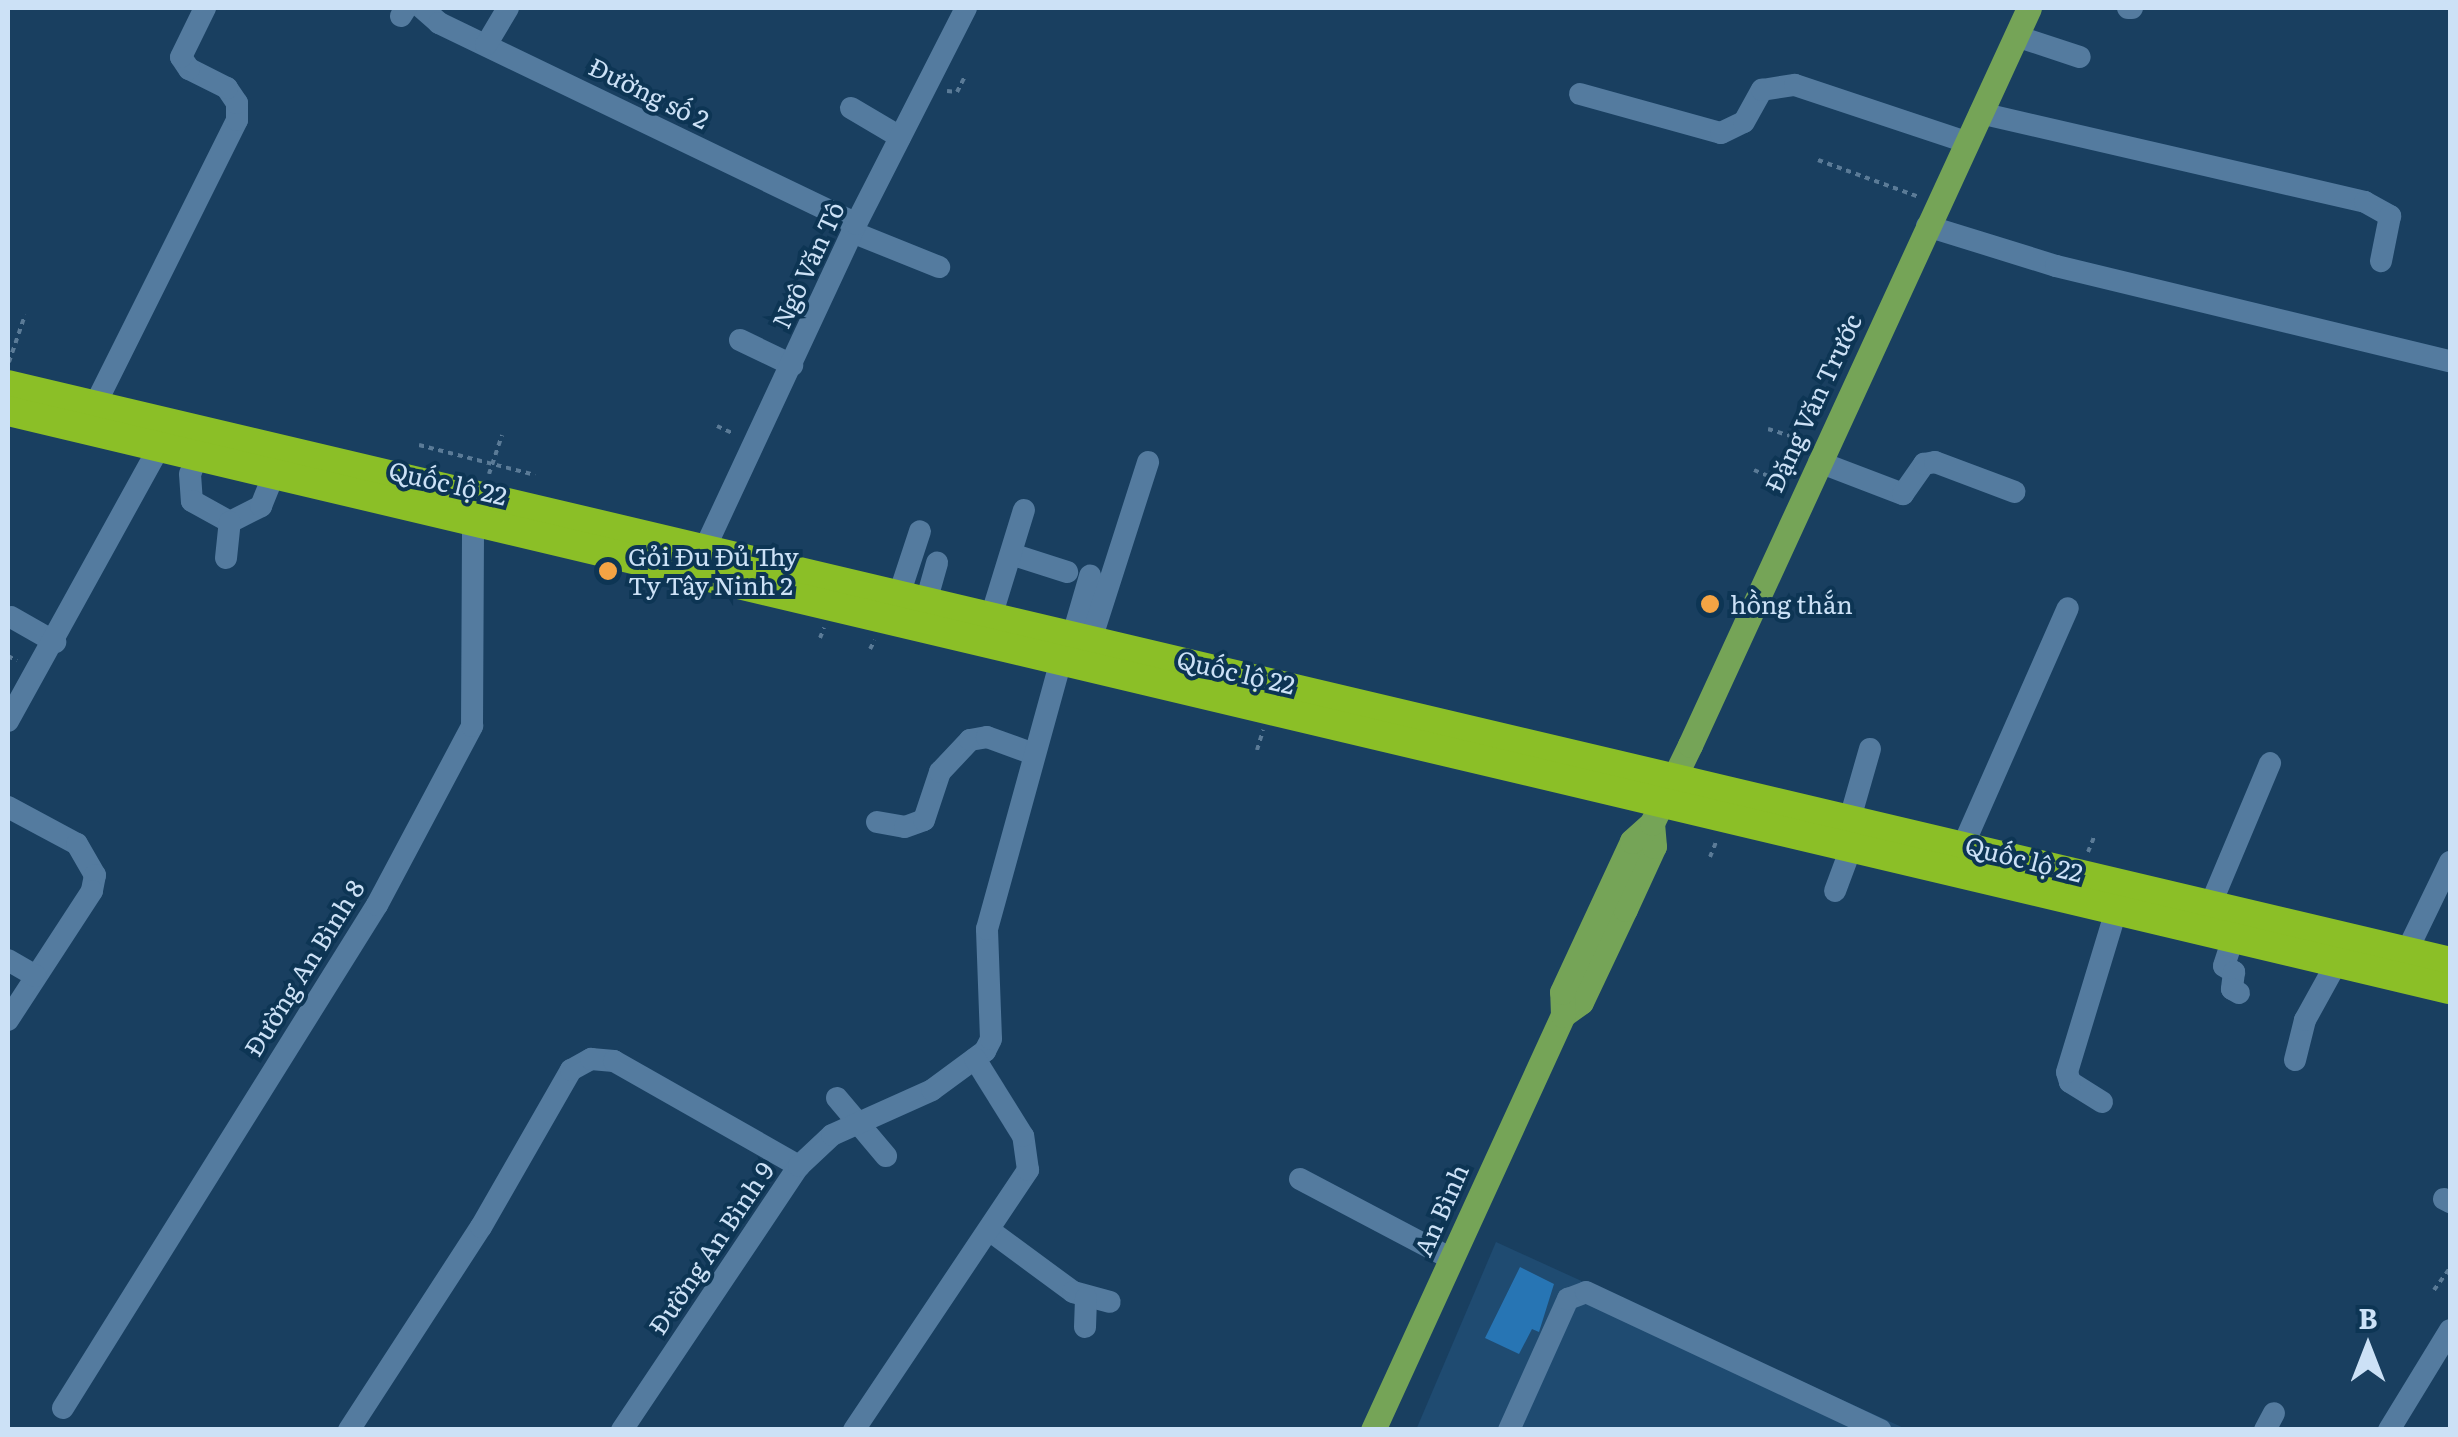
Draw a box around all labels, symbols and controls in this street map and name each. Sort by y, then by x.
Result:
street label: Đường số 2 [584,51,714,135]
street label: Ngô Văn Tô [766,197,850,333]
street label: Đặng Văn Trước [1759,309,1867,497]
street label: Quốc lộ 22 [386,455,510,511]
place label: Gỏi Đu Đủ Thy Ty Tây Ninh 2 [628,542,799,601]
marker: Gỏi Đu Đủ Thy Ty Tây Ninh 2 [597,560,619,582]
place label: hồng thắn [1730,589,1853,619]
marker: hồng thắn [1699,593,1721,615]
street label: Quốc lộ 22 [1174,644,1298,700]
street label: Quốc lộ 22 [1962,830,2086,888]
street label: Đường An Bình 8 [238,874,370,1062]
street label: Đường An Bình 9 [642,1156,780,1340]
street label: An Bình [1407,1159,1475,1261]
text: B [2358,1296,2378,1338]
north arrow [2318,1297,2418,1397]

